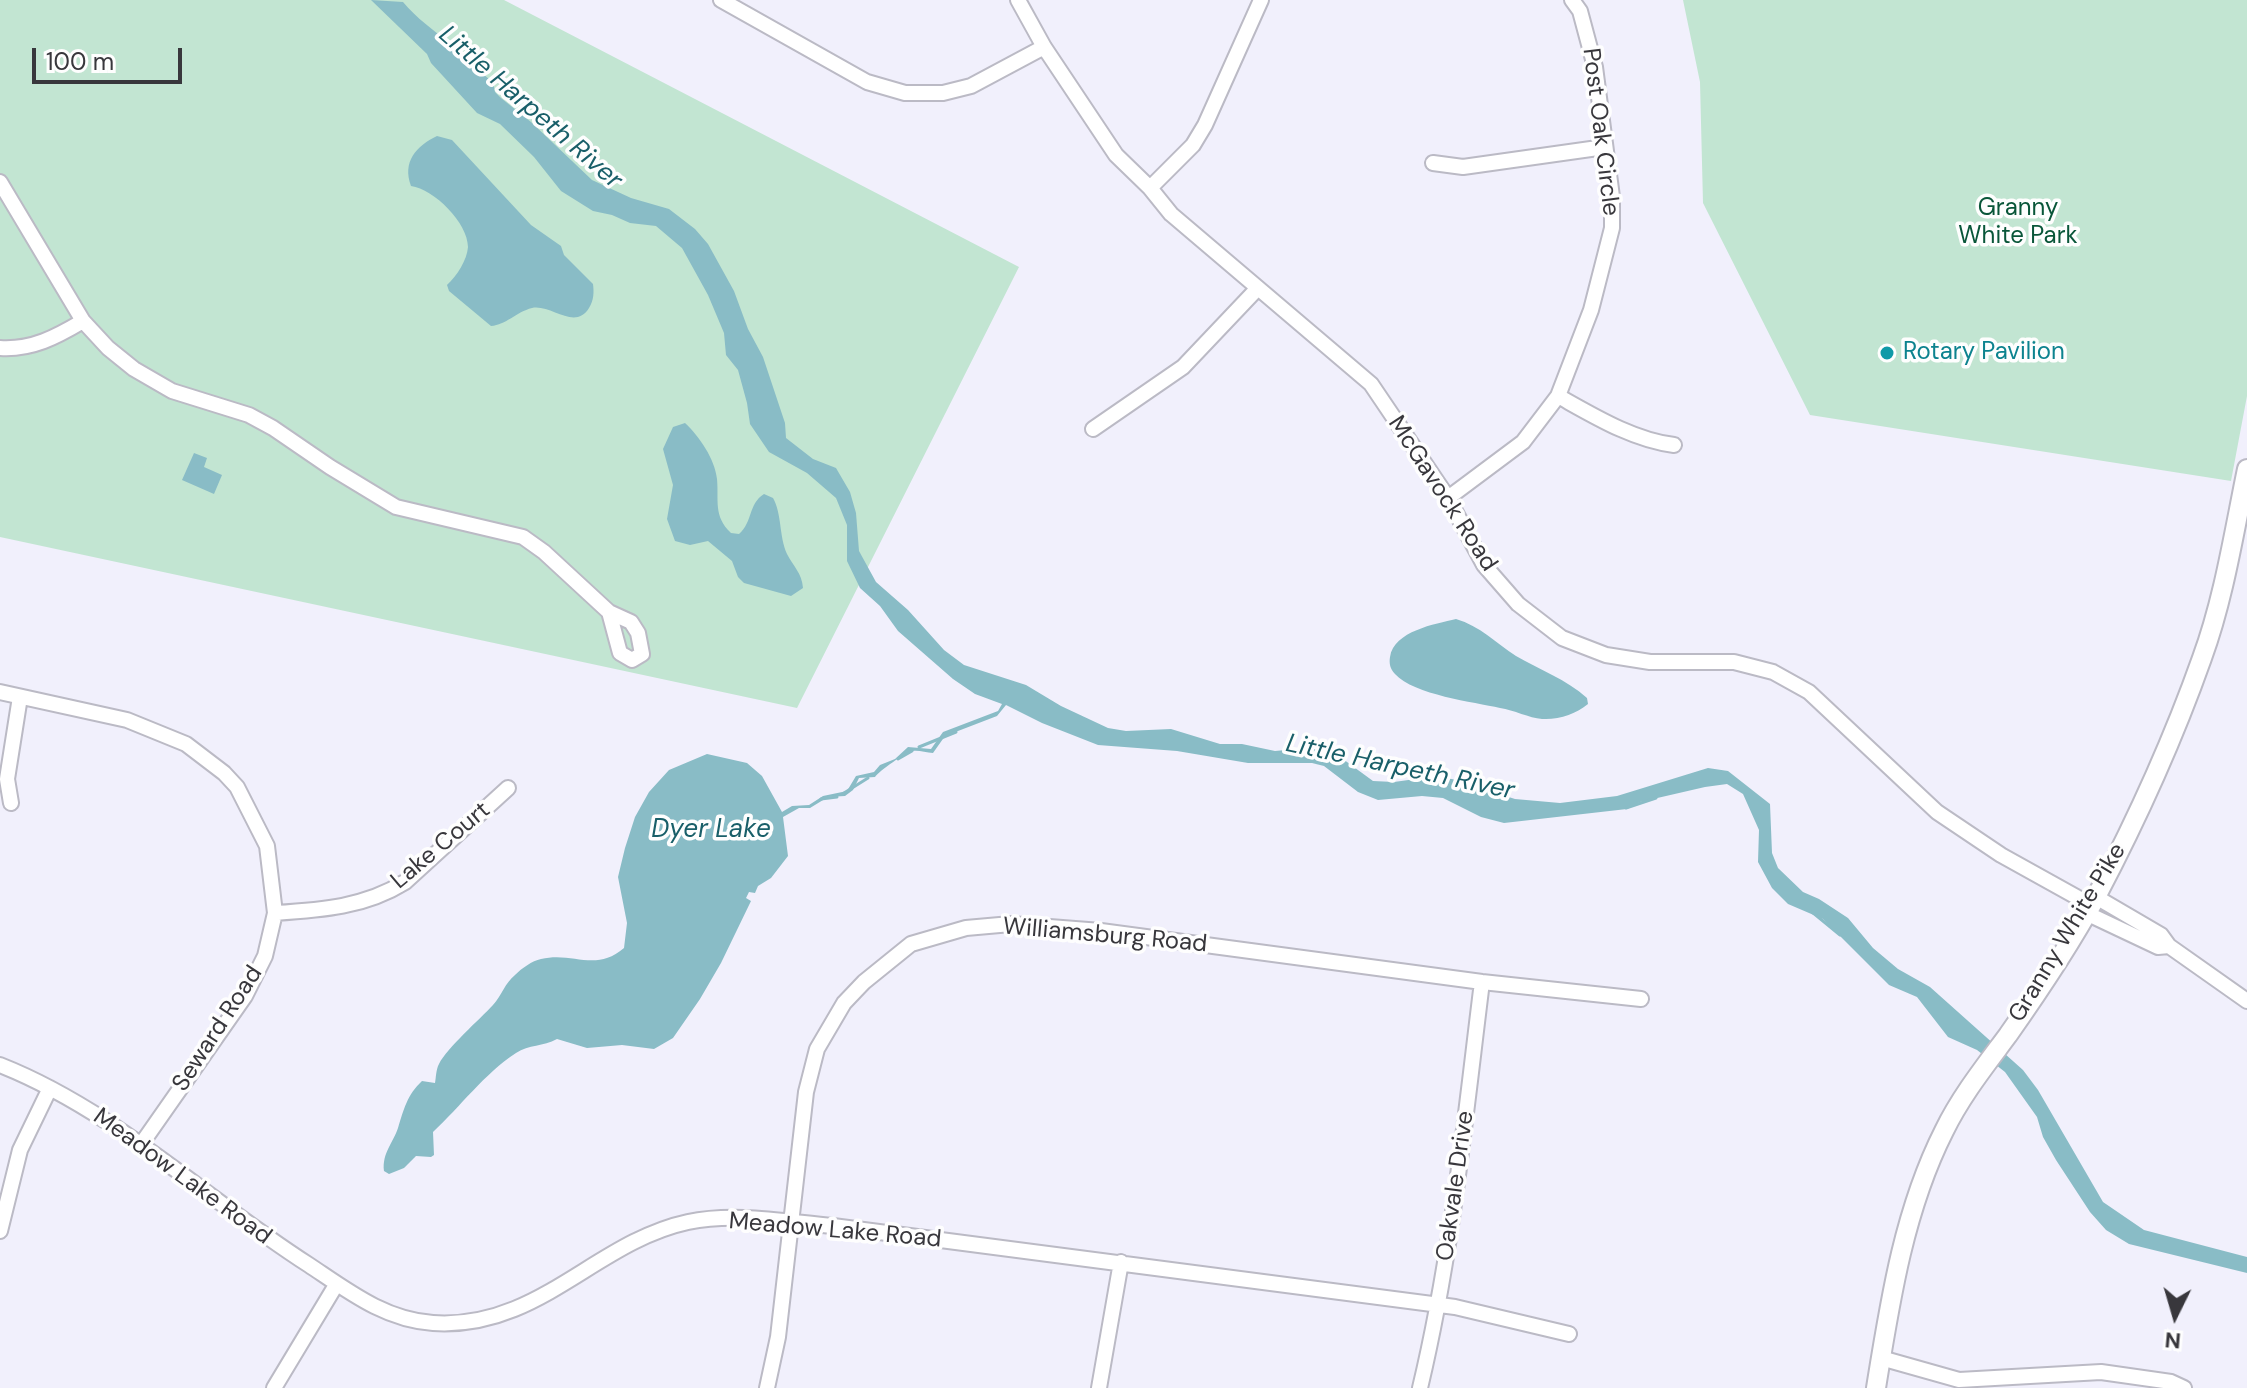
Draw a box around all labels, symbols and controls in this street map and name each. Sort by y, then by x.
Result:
water label: Little Harpeth River [432,20,628,196]
scale bar [36,32,186,82]
text: 100 m [46,46,114,77]
street label: Post Oak Circle [1575,46,1625,218]
park label: Granny White Park [1958,195,2078,251]
place label: Rotary Pavilion [1903,339,2065,367]
marker: Rotary Pavilion [1878,344,1896,362]
street label: McGavock Road [1381,411,1503,577]
water label: Little Harpeth River [1283,729,1517,807]
street label: Lake Court [386,796,496,896]
water label: Dyer Lake [651,814,771,846]
street label: Granny White Pike [2003,838,2133,1028]
street label: Williamsburg Road [1002,913,1208,959]
street label: Seward Road [167,961,269,1097]
street label: Meadow Lake Road [87,1103,277,1251]
street label: Oakvale Drive [1431,1109,1481,1263]
street label: Meadow Lake Road [728,1207,942,1255]
north arrow [2135,1276,2215,1356]
text: N [2164,1325,2182,1356]

